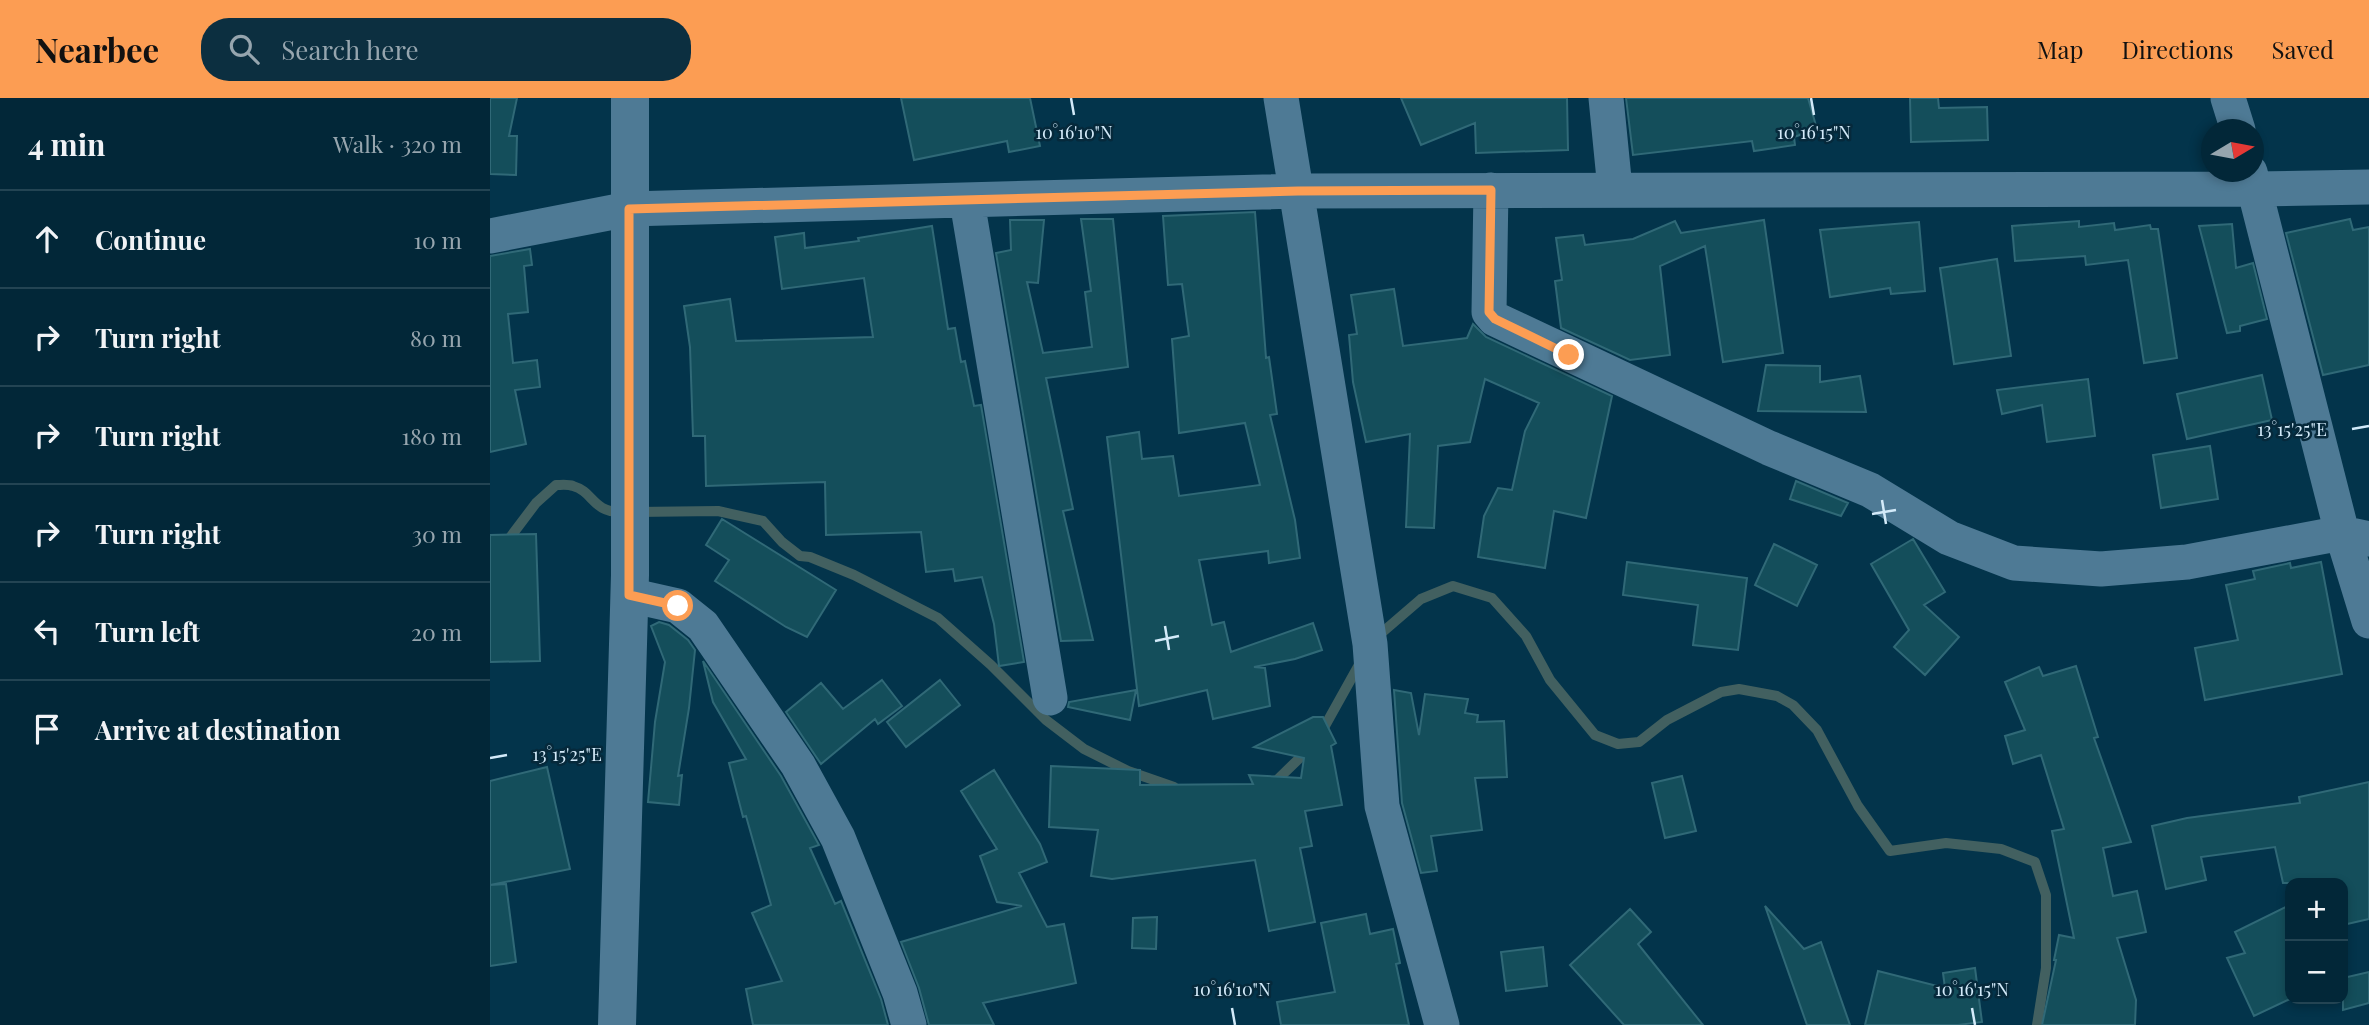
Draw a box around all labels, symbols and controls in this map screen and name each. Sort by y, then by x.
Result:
search box [201,18,691,81]
text: Nearbee [35,27,159,71]
icon: search [225,30,263,68]
text: Search here [281,32,419,67]
text: Map [2037,33,2083,65]
text: Directions [2121,33,2234,65]
text: Saved [2272,33,2334,65]
north arrow [2201,119,2264,182]
text: 10°16'10"N [1035,120,1113,144]
text: 10°16'15"N [1777,120,1851,144]
text: 4 min [28,124,106,164]
text: Walk · 320 m [333,128,462,159]
icon: ahead [28,220,66,258]
text: Continue [95,222,206,257]
text: 10 m [414,224,462,255]
icon: right [28,318,66,356]
text: Turn right [95,320,221,355]
text: 80 m [410,322,462,353]
route end [1553,339,1584,370]
icon: right [28,416,66,454]
text: 13°15'25"E [2257,417,2327,441]
text: Turn right [95,418,221,453]
text: 180 m [402,420,462,451]
icon: right [28,514,66,552]
text: Turn right [95,516,221,551]
text: 30 m [412,518,462,549]
route start [662,590,693,621]
icon: left [28,612,66,650]
text: Turn left [95,614,200,649]
text: 20 m [411,616,462,647]
icon: arrive [28,710,66,748]
text: Arrive at destination [95,712,341,747]
text: 13°15'25"E [532,742,602,766]
map controls [2285,878,2348,1004]
button: + [2285,878,2348,941]
button: − [2285,941,2348,1004]
text: 10°16'10"N [1193,977,1271,1001]
text: 10°16'15"N [1935,977,2009,1001]

